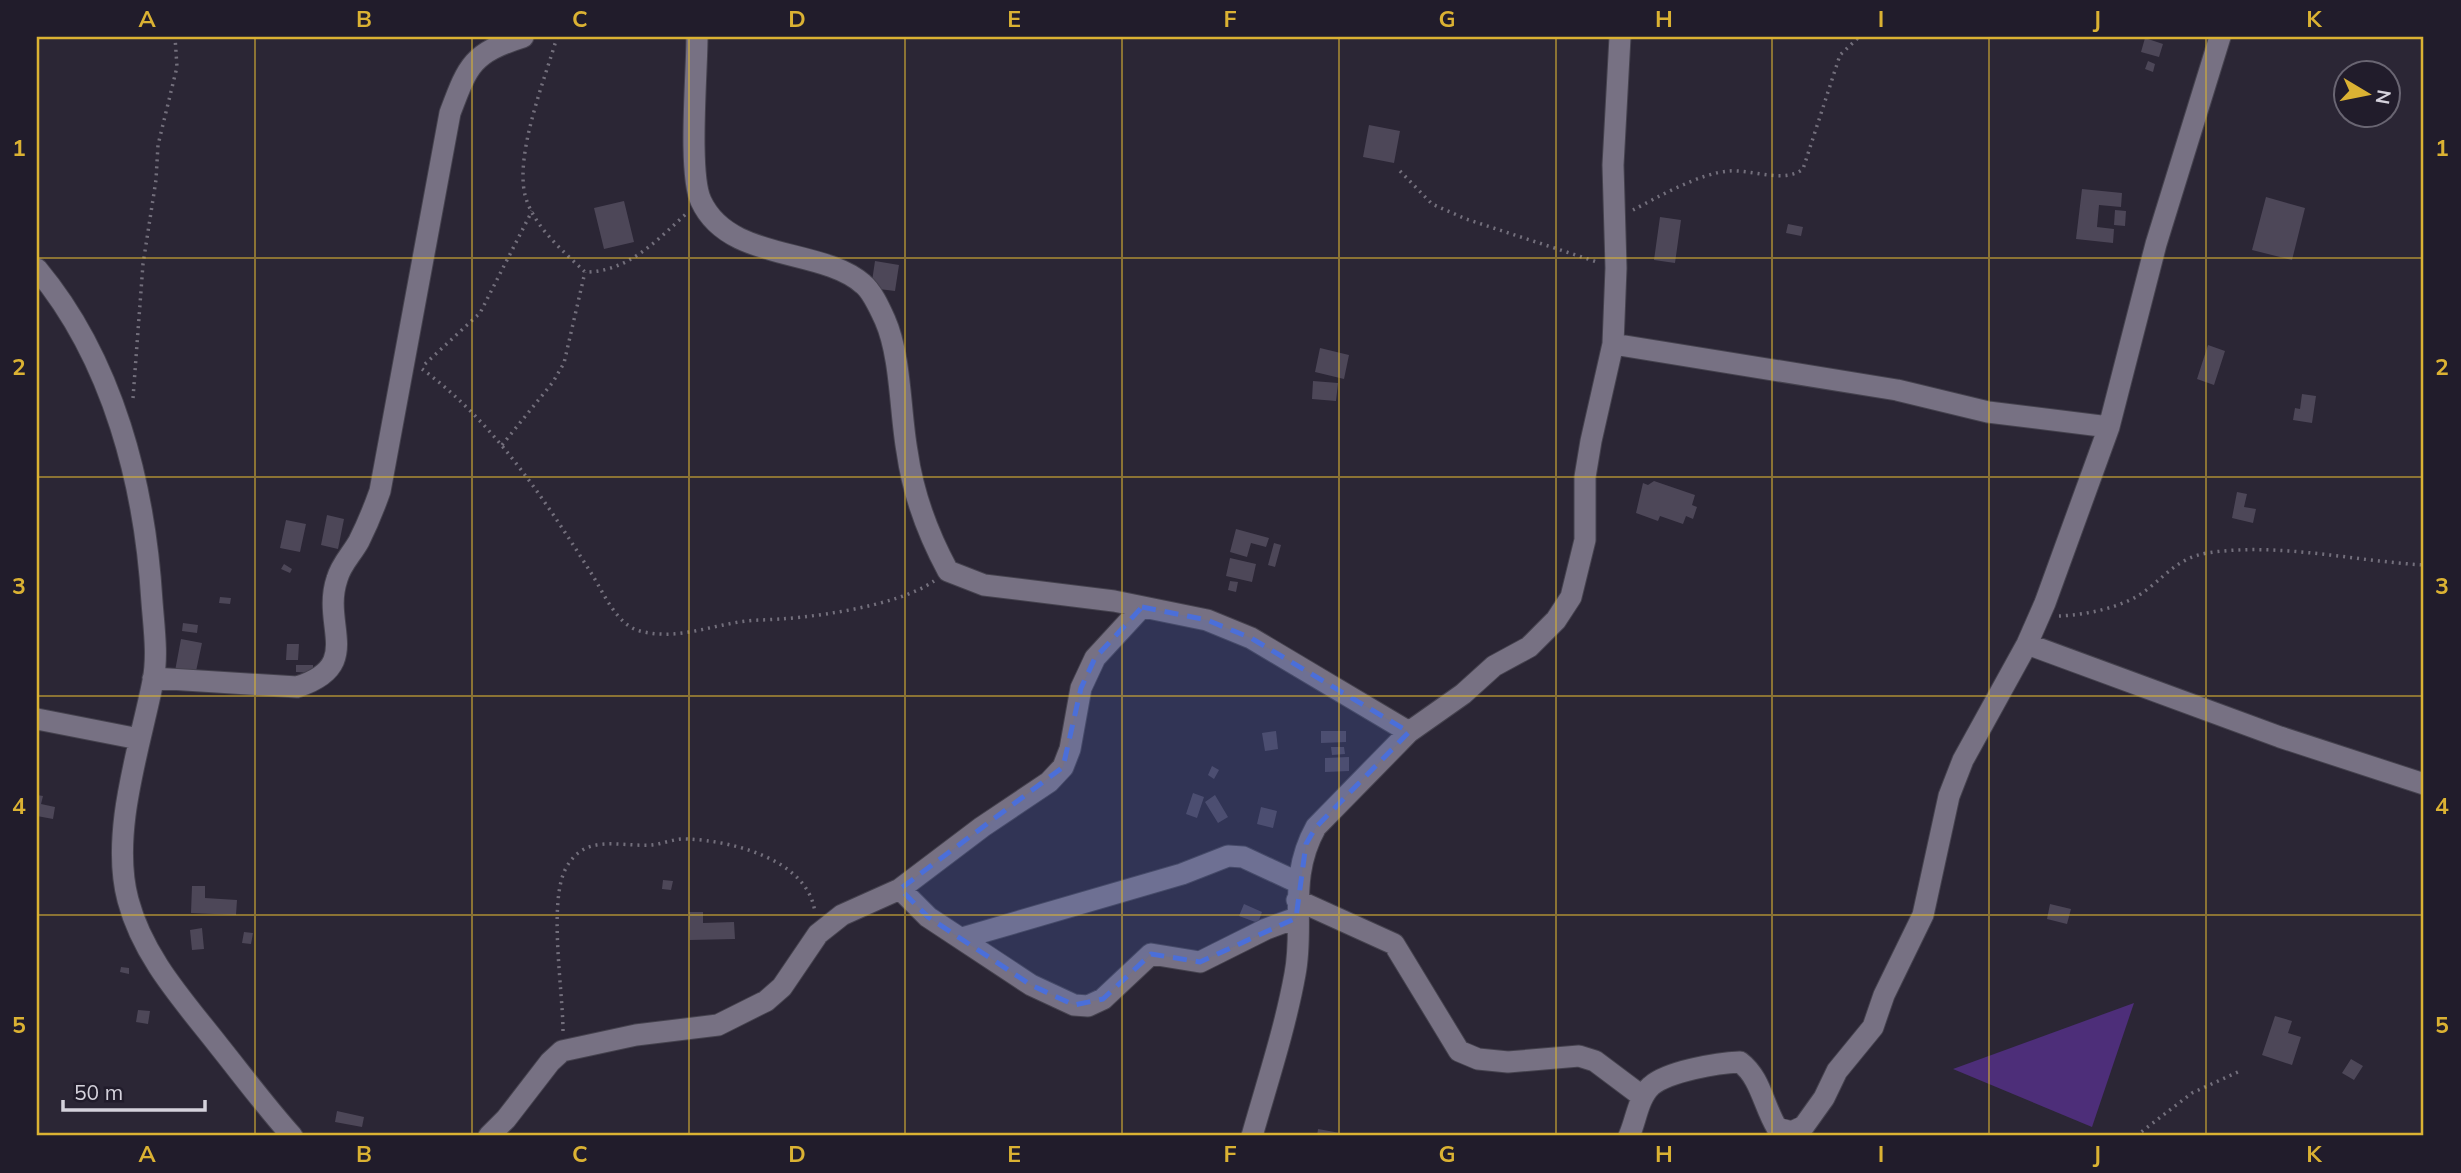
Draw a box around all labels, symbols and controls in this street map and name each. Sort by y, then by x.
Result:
text: A [138,4,156,33]
text: B [356,4,372,33]
text: C [572,4,588,33]
text: D [788,4,806,33]
text: E [1007,4,1021,33]
text: F [1223,4,1237,33]
text: G [1438,4,1456,33]
text: H [1655,4,1673,33]
text: I [1878,4,1884,33]
text: J [2093,4,2101,33]
text: K [2306,4,2323,33]
north arrow [2332,60,2402,130]
text: N [2371,88,2397,106]
text: 1 [12,133,26,162]
text: 1 [2435,133,2449,162]
text: 2 [12,352,26,381]
text: 2 [2435,352,2449,381]
text: 3 [12,571,26,600]
text: 3 [2435,571,2449,600]
text: 4 [12,791,26,820]
text: 4 [2435,791,2449,820]
text: 5 [12,1010,26,1039]
text: 5 [2435,1010,2449,1039]
scale bar [63,1068,205,1112]
text: 50 m [74,1079,123,1105]
text: A [138,1139,156,1168]
text: B [356,1139,372,1168]
text: C [572,1139,588,1168]
text: D [788,1139,806,1168]
text: E [1007,1139,1021,1168]
text: F [1223,1139,1237,1168]
text: G [1438,1139,1456,1168]
text: H [1655,1139,1673,1168]
text: I [1878,1139,1884,1168]
text: J [2093,1139,2101,1168]
text: K [2306,1139,2323,1168]

